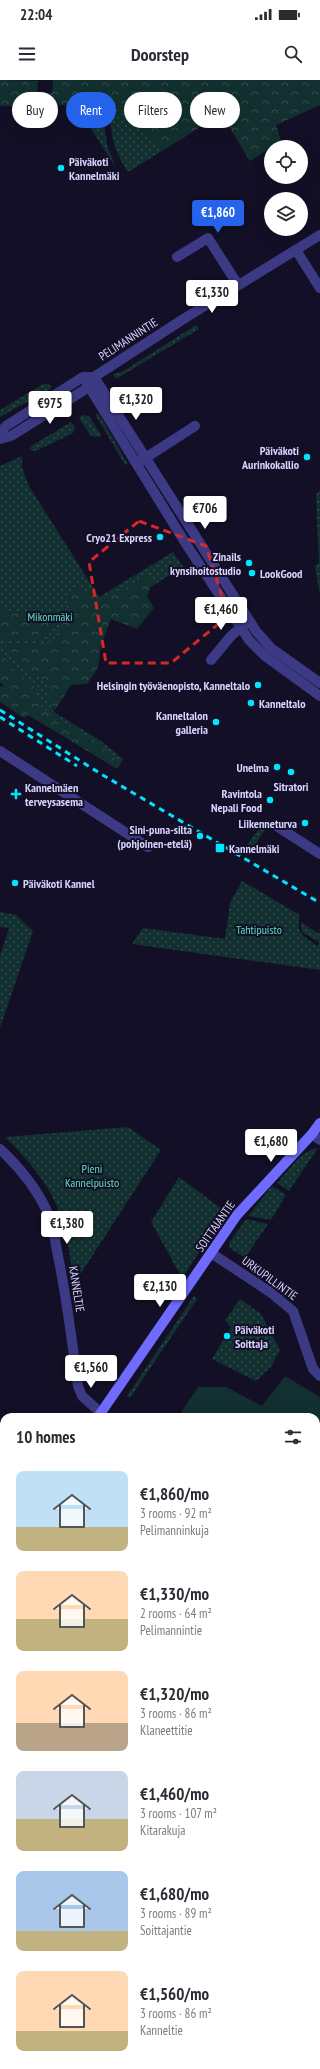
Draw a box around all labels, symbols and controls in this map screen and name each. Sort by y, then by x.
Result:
text: 22:04 [20,5,52,24]
icon: menu [16,43,38,65]
text: Doorstep [131,43,189,66]
icon: search [282,43,304,65]
chip: Buy [12,92,58,128]
chip: Rent [66,92,116,128]
chip: Filters [124,92,182,128]
chip: New [190,92,240,128]
map controls [264,140,308,236]
button: locate [264,140,308,184]
place label: Päiväkoti Kannelmäki [69,154,120,183]
marker: Päiväkoti Kannelmäki [56,163,66,173]
button: layers [264,192,308,236]
pin: €1,860 [185,200,251,234]
text: €1,860 [201,204,235,221]
pin: €1,330 [179,280,245,314]
text: €1,330 [195,284,229,301]
street label: PELIMANNINTIE [96,314,160,364]
pin: €1,320 [103,387,169,421]
pin: €975 [26,391,74,425]
text: €1,320 [119,391,153,408]
text: €975 [38,395,62,412]
place label: Päiväkoti Aurinkokallio [241,443,300,472]
marker: Päiväkoti Aurinkokallio [302,452,312,462]
pin: €706 [181,496,229,530]
text: €706 [193,500,217,517]
place label: Cryo21 Express [86,530,152,545]
marker: Cryo21 Express [155,532,165,542]
place label: Zinails kynsihoitostudio [170,549,242,578]
marker: Zinails kynsihoitostudio [244,558,254,568]
place label: LookGood [260,566,302,581]
marker: LookGood [247,568,257,578]
pin: €1,460 [188,597,254,631]
text: €1,460 [204,601,238,618]
park label: Mikonmäki [27,609,73,624]
place label: Helsingin työväenopisto, Kanneltalo [97,678,251,693]
marker: Helsingin työväenopisto, Kanneltalo [253,680,263,690]
place label: Kanneltalo [259,696,306,711]
marker: Kanneltalo [246,698,256,708]
place label: Kanneltalon galleria [156,708,208,737]
marker: Kanneltalon galleria [211,717,221,727]
place label: Unelma [236,760,269,775]
marker: Unelma [272,762,282,772]
marker: Sitratori [286,767,296,777]
place label: Sitratori [274,779,309,794]
place label: Kannelmäen terveysasema [25,780,83,809]
place label: Ravintola Nepali Food [211,786,262,815]
marker: Kannelmäen terveysasema [10,788,22,800]
marker: Ravintola Nepali Food [265,795,275,805]
place label: Liikenneturva [239,816,297,831]
marker: Liikenneturva [300,818,310,828]
place label: Sini-puna-silta (pohjoinen-etelä) [117,822,192,851]
marker: Sini-puna-silta (pohjoinen-etelä) [195,831,205,841]
place label: Kannelmäki [229,841,280,856]
marker: Kannelmäki [214,842,226,854]
place label: Päiväkoti Kannel [23,876,95,891]
marker: Päiväkoti Kannel [10,878,20,888]
park label: Tahtipuisto [236,922,282,937]
pin: €1,680 [238,1129,304,1163]
text: €1,680 [254,1133,288,1150]
park label: Pieni Kannelpuisto [65,1161,119,1190]
street label: SOITTAJANTIE [192,1198,238,1254]
pin: €1,380 [34,1211,100,1245]
text: €1,380 [50,1215,84,1232]
street label: URKUPILLINTIE [239,1253,301,1303]
street label: KANNELTIE [66,1265,88,1313]
pin: €2,130 [127,1274,193,1308]
text: €2,130 [143,1278,177,1295]
place label: Päiväkoti Soittaja [235,1322,275,1351]
marker: Päiväkoti Soittaja [222,1331,232,1341]
pin: €1,560 [58,1355,124,1389]
text: €1,560 [74,1359,108,1376]
text: 10 homes [16,1426,75,1448]
icon: filters [282,1426,304,1448]
text: €1,860/mo [140,1483,209,1505]
icon: home [48,1487,96,1535]
text: 3 rooms · 92 m² [140,1505,212,1522]
text: Pelimanninkuja [140,1522,209,1539]
text: €1,330/mo [140,1583,209,1605]
icon: home [48,1587,96,1635]
text: 2 rooms · 64 m² [140,1605,212,1622]
text: Pelimannintie [140,1622,202,1639]
text: €1,320/mo [140,1683,209,1705]
icon: home [48,1687,96,1735]
text: 3 rooms · 86 m² [140,1705,212,1722]
text: Klaneettitie [140,1722,193,1739]
text: €1,460/mo [140,1783,209,1805]
icon: home [48,1787,96,1835]
text: 3 rooms · 107 m² [140,1805,217,1822]
text: Kitarakuja [140,1822,185,1839]
text: €1,680/mo [140,1883,209,1905]
icon: home [48,1887,96,1935]
text: 3 rooms · 89 m² [140,1905,212,1922]
text: Soittajantie [140,1922,192,1939]
text: €1,560/mo [140,1983,209,2005]
icon: home [48,1987,96,2035]
text: 3 rooms · 86 m² [140,2005,212,2022]
text: Kanneltie [140,2022,183,2039]

